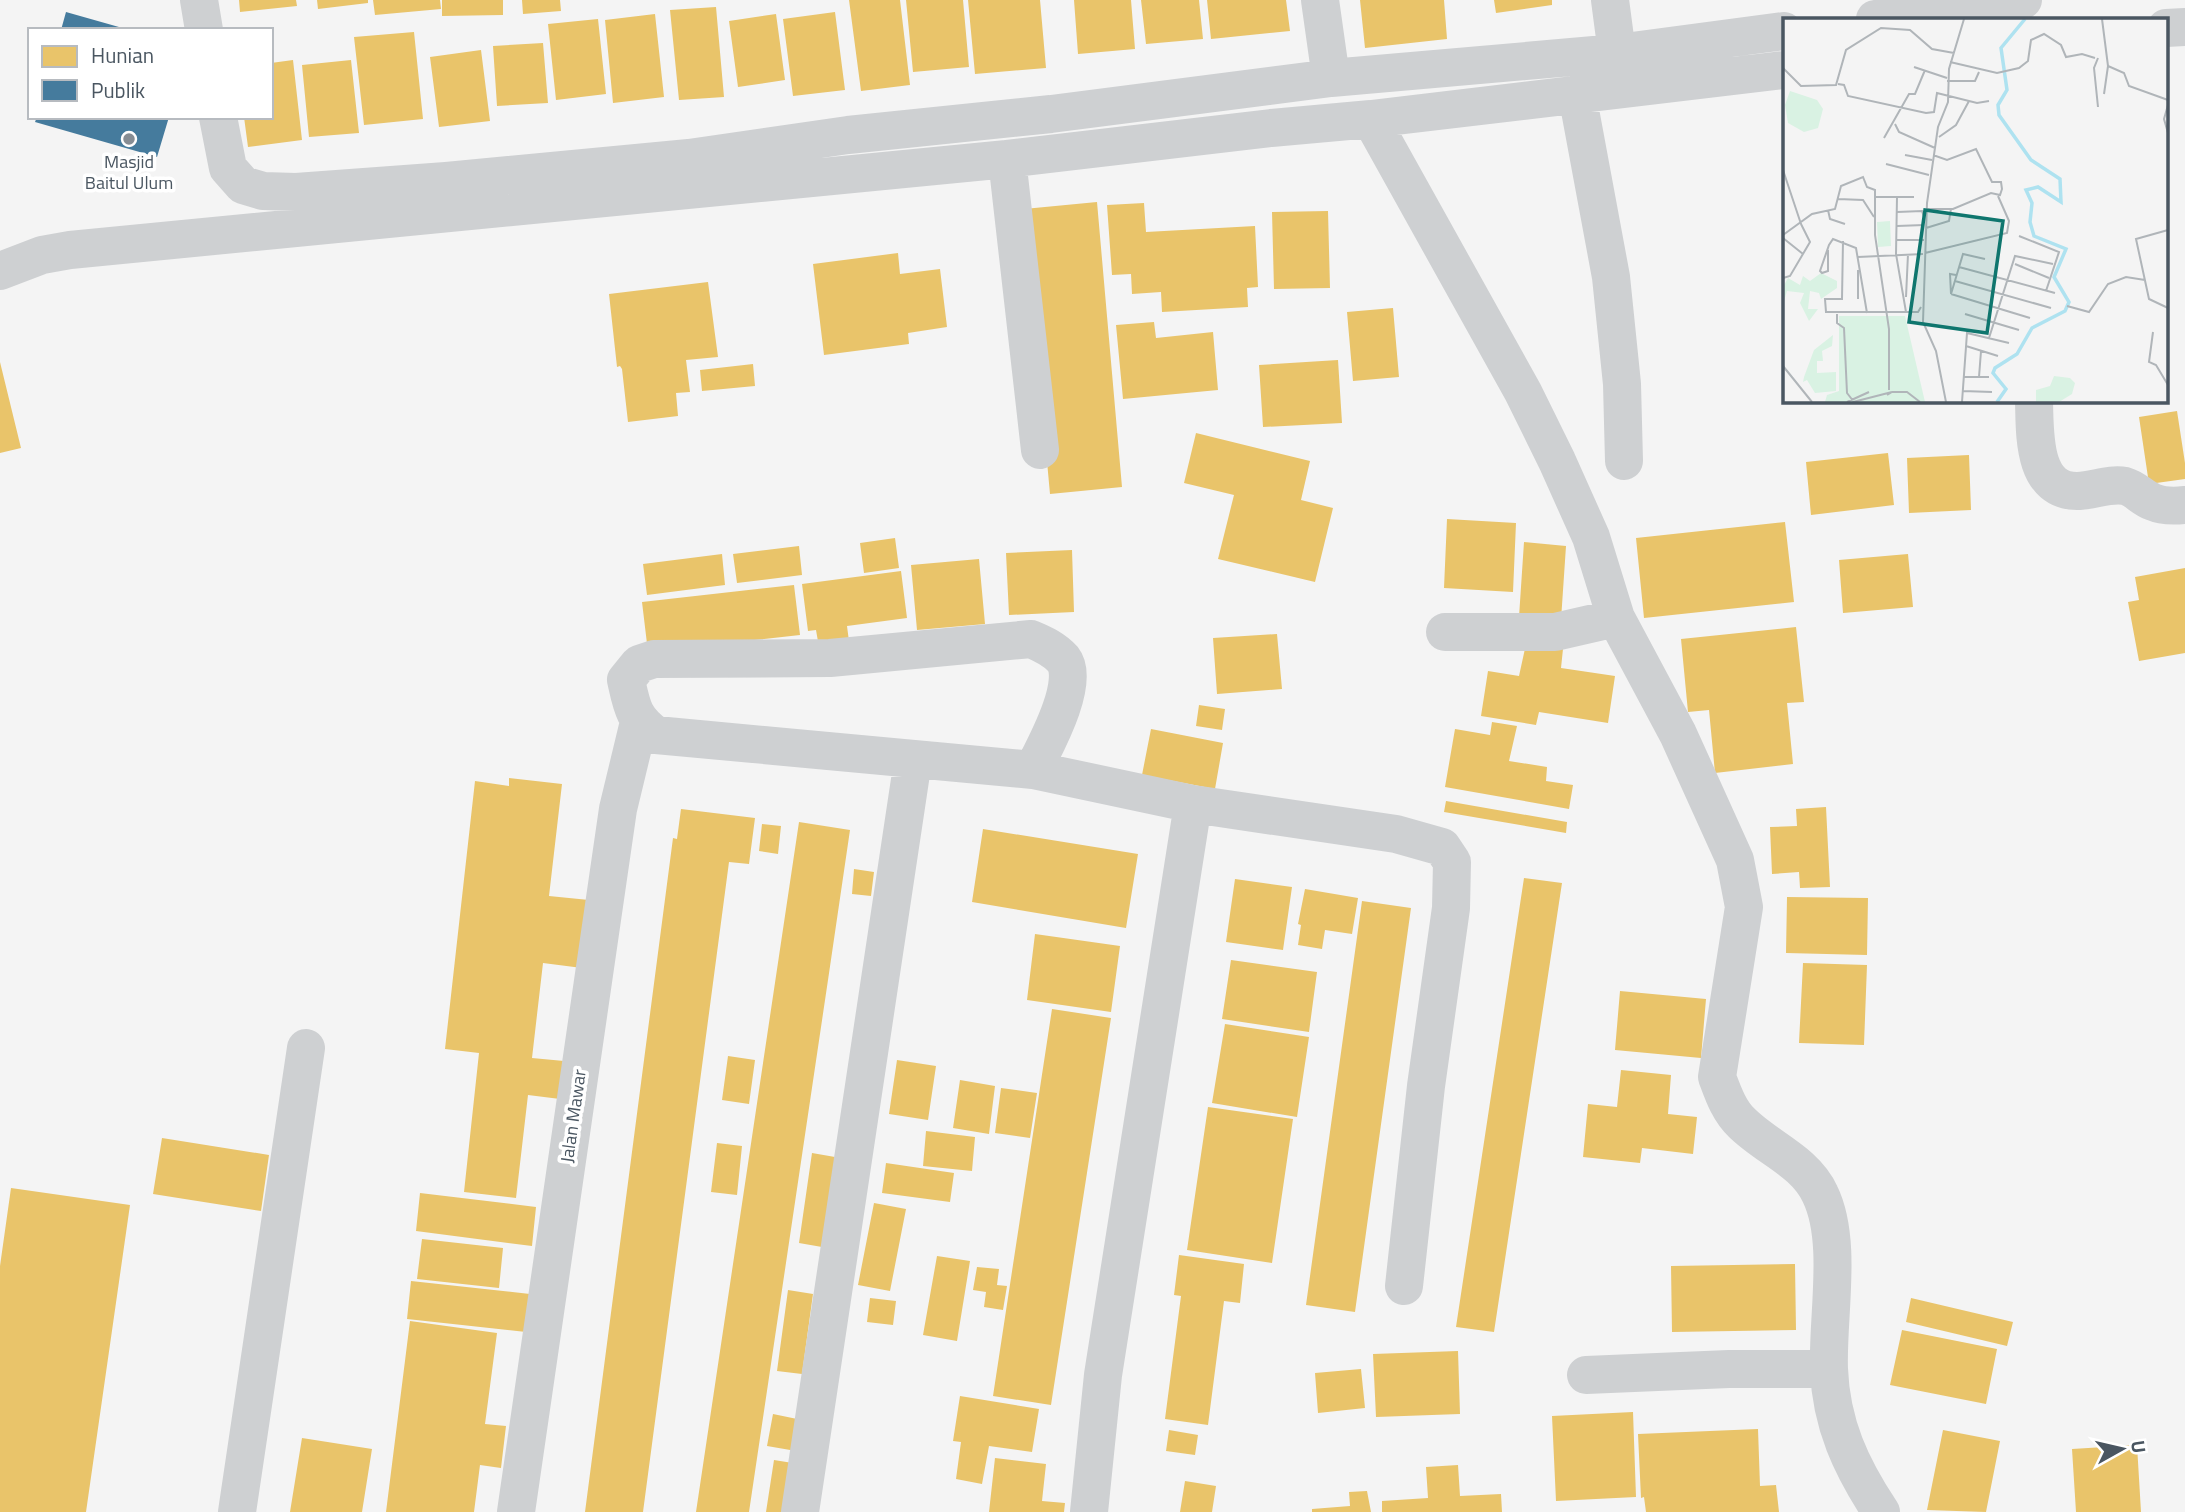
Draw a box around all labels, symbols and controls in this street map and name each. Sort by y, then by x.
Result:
inset map [1783,18,2168,402]
legend [28,28,273,119]
text: Hunian [91,39,154,71]
text: Publik [91,74,145,106]
marker: Masjid Baitul Ulum [121,131,137,147]
place label: Masjid Baitul Ulum [85,148,173,196]
street label: Jalan Mawar [553,1068,593,1164]
north arrow [2087,1414,2157,1484]
text: U [2124,1438,2155,1455]

